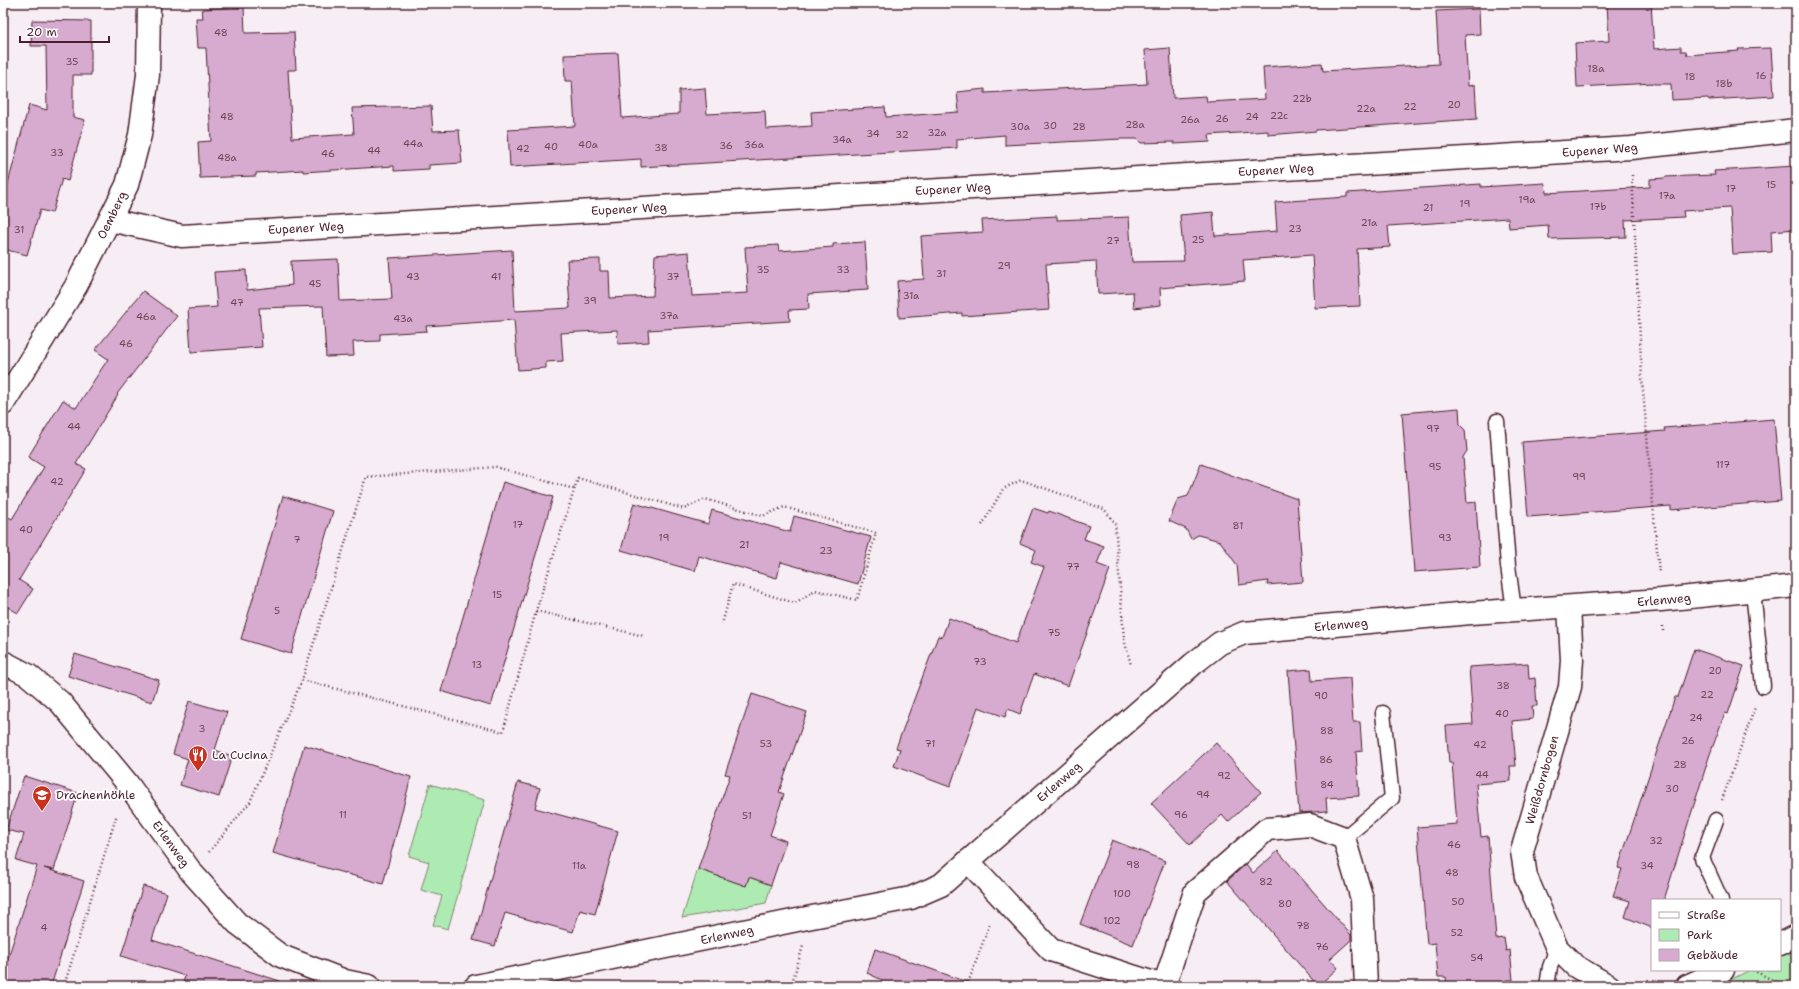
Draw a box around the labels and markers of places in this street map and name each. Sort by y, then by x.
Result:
restaurant icon: La Cucina [187,744,209,772]
place label: La Cucina [212,747,268,763]
school or university icon: Drachenhöhle [31,784,53,812]
place label: Drachenhöhle [56,787,136,803]

